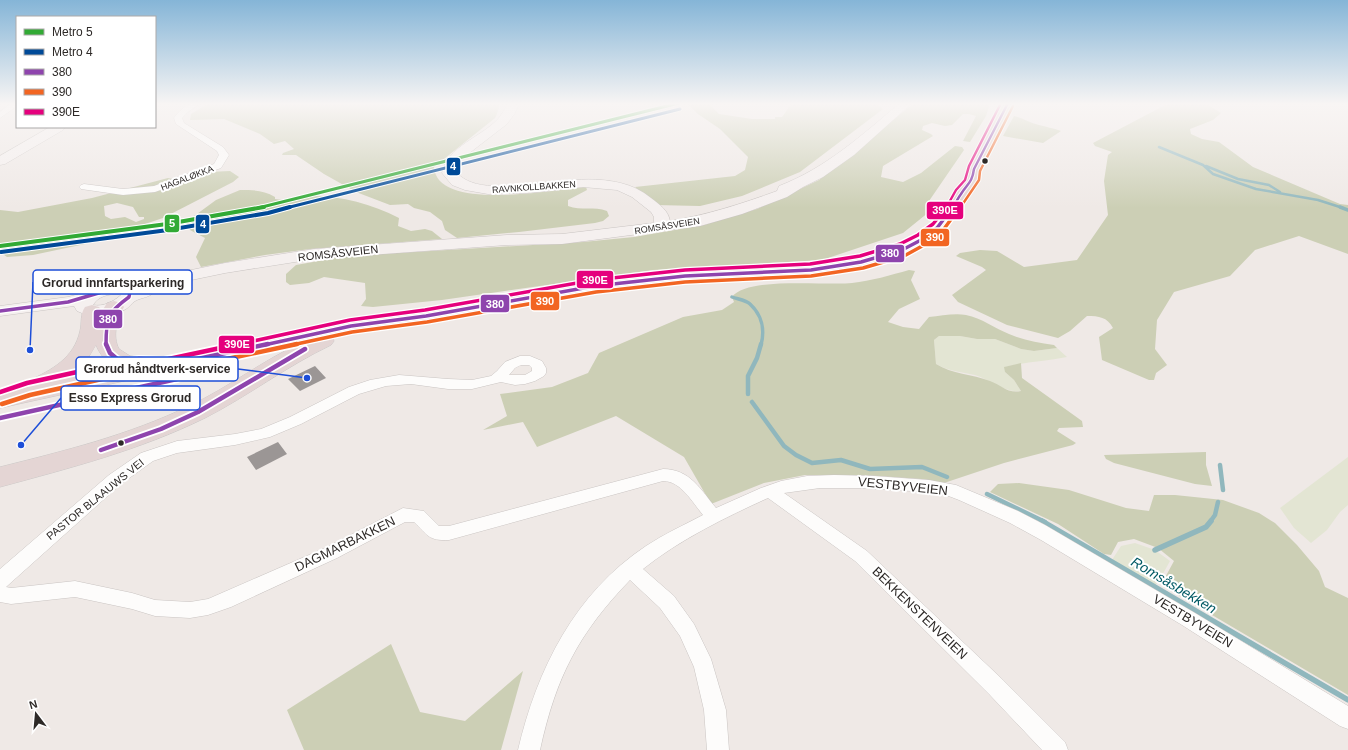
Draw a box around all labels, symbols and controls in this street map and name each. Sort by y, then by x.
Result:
legend [16,16,156,128]
text: Metro 5 [52,25,93,39]
text: Metro 4 [52,45,93,59]
text: 380 [52,65,72,79]
text: 390 [52,85,72,99]
text: 390E [52,105,80,119]
unlabelled marker [980,156,990,166]
line badge: 4 [446,157,461,176]
text: 4 [450,160,457,172]
street label: HAGALØKKA [159,163,215,193]
street label: RAVNKOLLBAKKEN [492,179,576,195]
line badge: 390E [926,201,964,220]
text: 390E [932,204,958,216]
line badge: 5 [164,214,180,233]
line badge: 4 [195,214,210,234]
street label: ROMSÅSVEIEN [634,216,700,236]
text: 5 [169,217,175,229]
text: 4 [200,218,207,230]
line badge: 390 [920,228,950,247]
text: 390 [926,231,944,243]
street label: ROMSÅSVEIEN [297,243,379,263]
line badge: 380 [875,244,905,263]
text: 380 [881,247,899,259]
callout: Grorud innfartsparkering [33,270,192,294]
line badge: 390E [576,270,614,289]
text: 390E [582,274,608,286]
text: Grorud innfartsparkering [42,276,184,290]
line badge: 390 [530,291,560,311]
line badge: 380 [480,294,510,313]
text: 390 [536,295,554,307]
text: 380 [486,298,504,310]
line badge: 380 [93,309,123,329]
text: 380 [99,313,117,325]
line badge: 390E [218,335,255,354]
text: 390E [224,338,250,350]
callout: Grorud håndtverk-service [76,357,238,381]
text: Grorud håndtverk-service [84,362,231,376]
callout: Esso Express Grorud [61,386,200,410]
text: Esso Express Grorud [69,391,191,405]
unlabelled marker [116,438,126,448]
street label: PASTOR BLAAUWS VEI [44,456,146,542]
street label: VESTBYVEIEN [857,474,949,498]
street label: DAGMARBAKKEN [292,513,398,575]
water label: Romsåsbekken [1129,553,1220,617]
street label: BEKKENSTENVEIEN [869,564,971,662]
street label: VESTBYVEIEN [1150,591,1236,651]
north arrow [16,694,56,734]
text: N [28,698,39,711]

